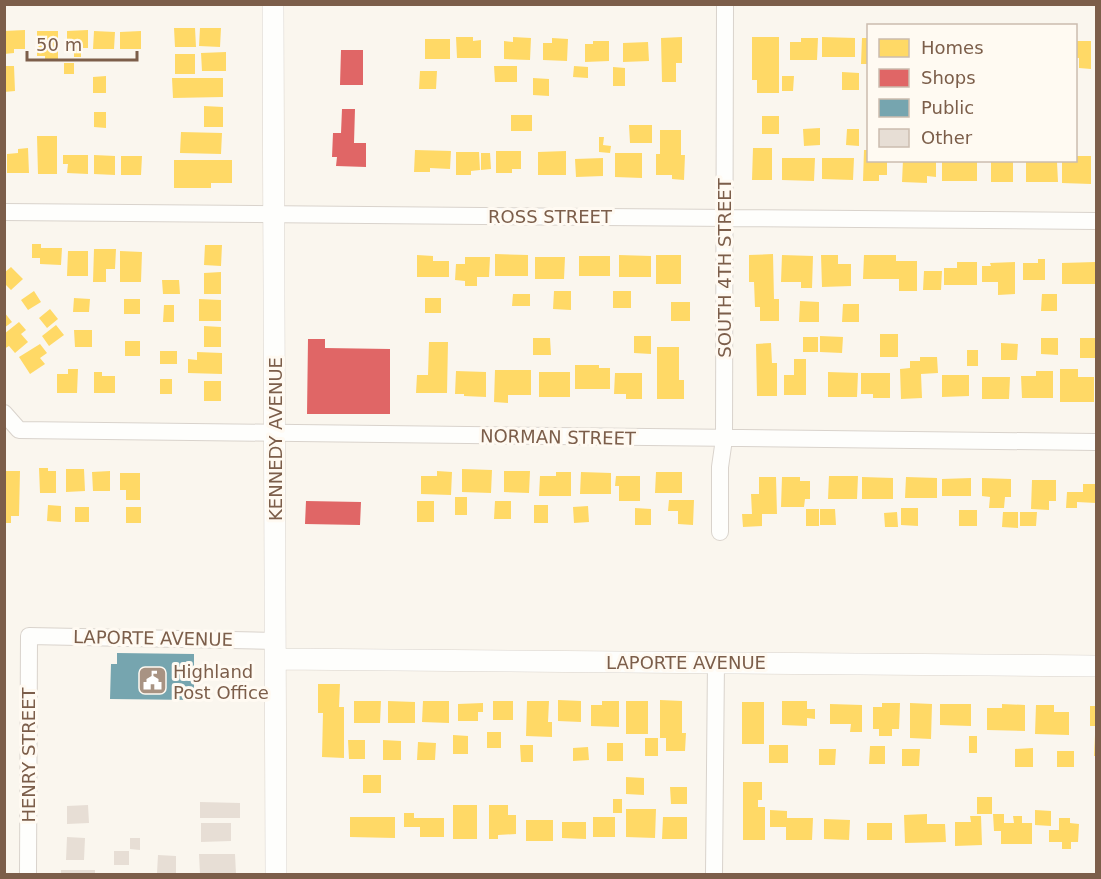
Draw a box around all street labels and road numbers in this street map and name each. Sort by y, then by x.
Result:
street label: SOUTH 4TH STREET [714,177,735,358]
street label: ROSS STREET [488,206,613,227]
street label: KENNEDY AVENUE [265,357,286,521]
street label: NORMAN STREET [480,425,637,449]
street label: LAPORTE AVENUE [73,626,233,650]
street label: LAPORTE AVENUE [606,652,766,673]
street label: HENRY STREET [18,686,39,823]

